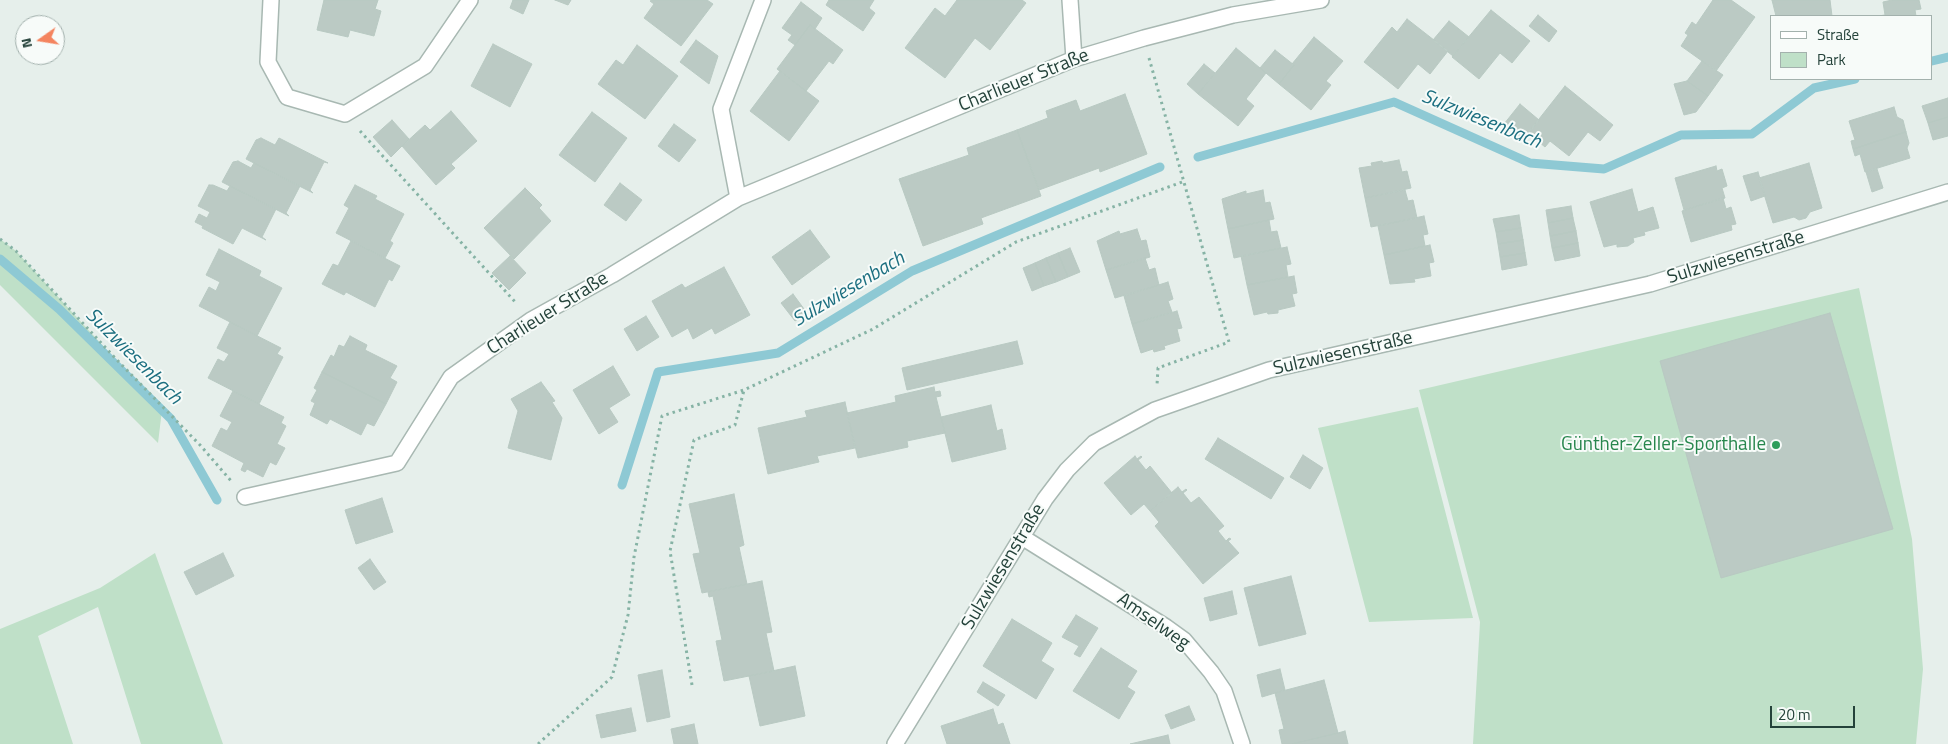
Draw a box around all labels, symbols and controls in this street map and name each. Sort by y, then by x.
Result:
north arrow [15,15,65,65]
legend [1770,15,1933,80]
text: Straße [1817,23,1859,46]
text: N [15,36,37,50]
street label: Charlieuer Straße [955,44,1093,118]
text: Park [1817,48,1846,71]
water label: Sulzwiesenbach [1418,85,1544,155]
street label: Sulzwiesenstraße [1665,226,1807,290]
water label: Sulzwiesenbach [789,247,909,333]
street label: Charlieuer Straße [483,268,613,360]
water label: Sulzwiesenbach [80,304,186,410]
street label: Sulzwiesenstraße [1271,327,1415,381]
place label: Günther-Zeller-Sporthalle [1561,434,1766,456]
marker: Günther-Zeller-Sporthalle [1770,439,1782,451]
street label: Sulzwiesenstraße [958,500,1050,634]
street label: Amselweg [1112,589,1194,655]
scale bar [1773,696,1858,728]
text: 20 m [1778,703,1811,726]

